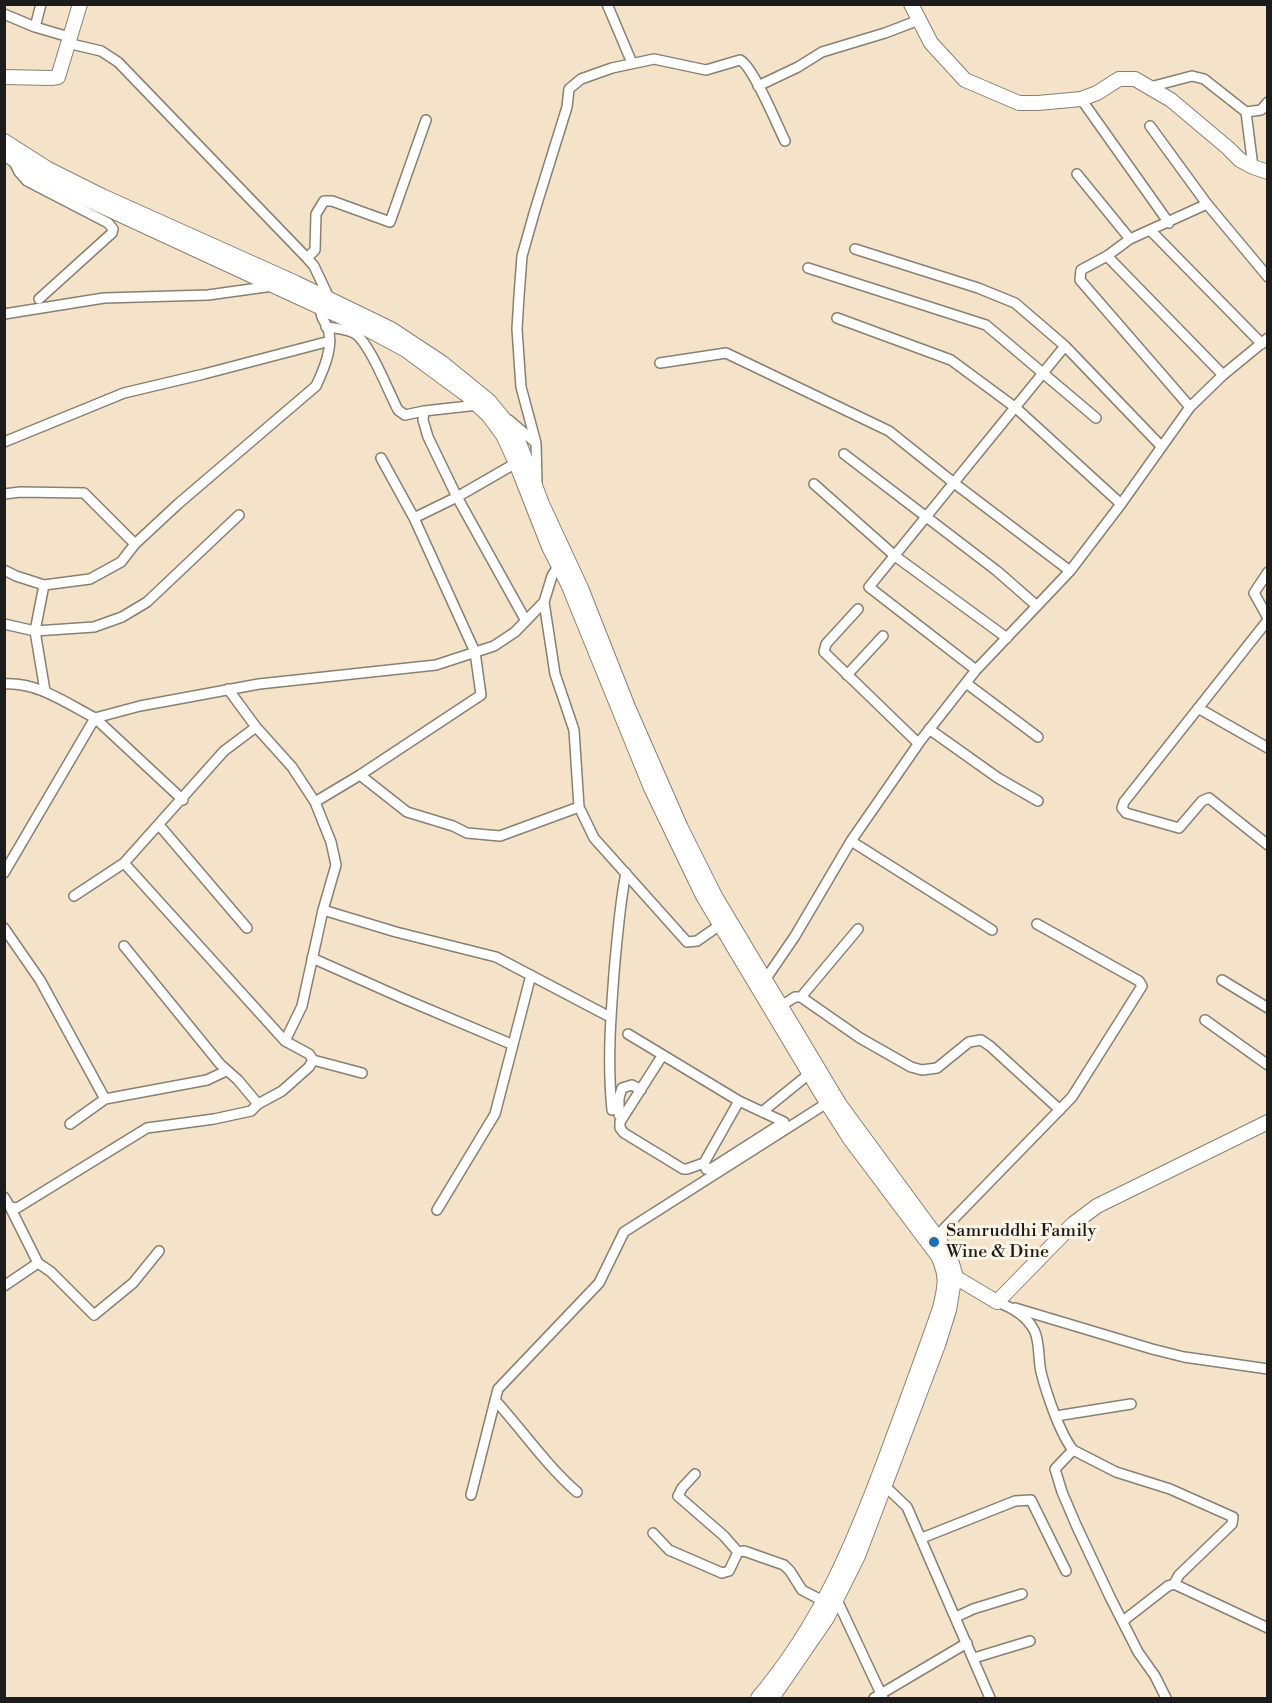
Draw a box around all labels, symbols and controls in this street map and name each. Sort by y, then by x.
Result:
place label: Samruddhi Family Wine & Dine [946,1221,1096,1264]
marker: Samruddhi Family Wine & Dine [927,1235,941,1249]

